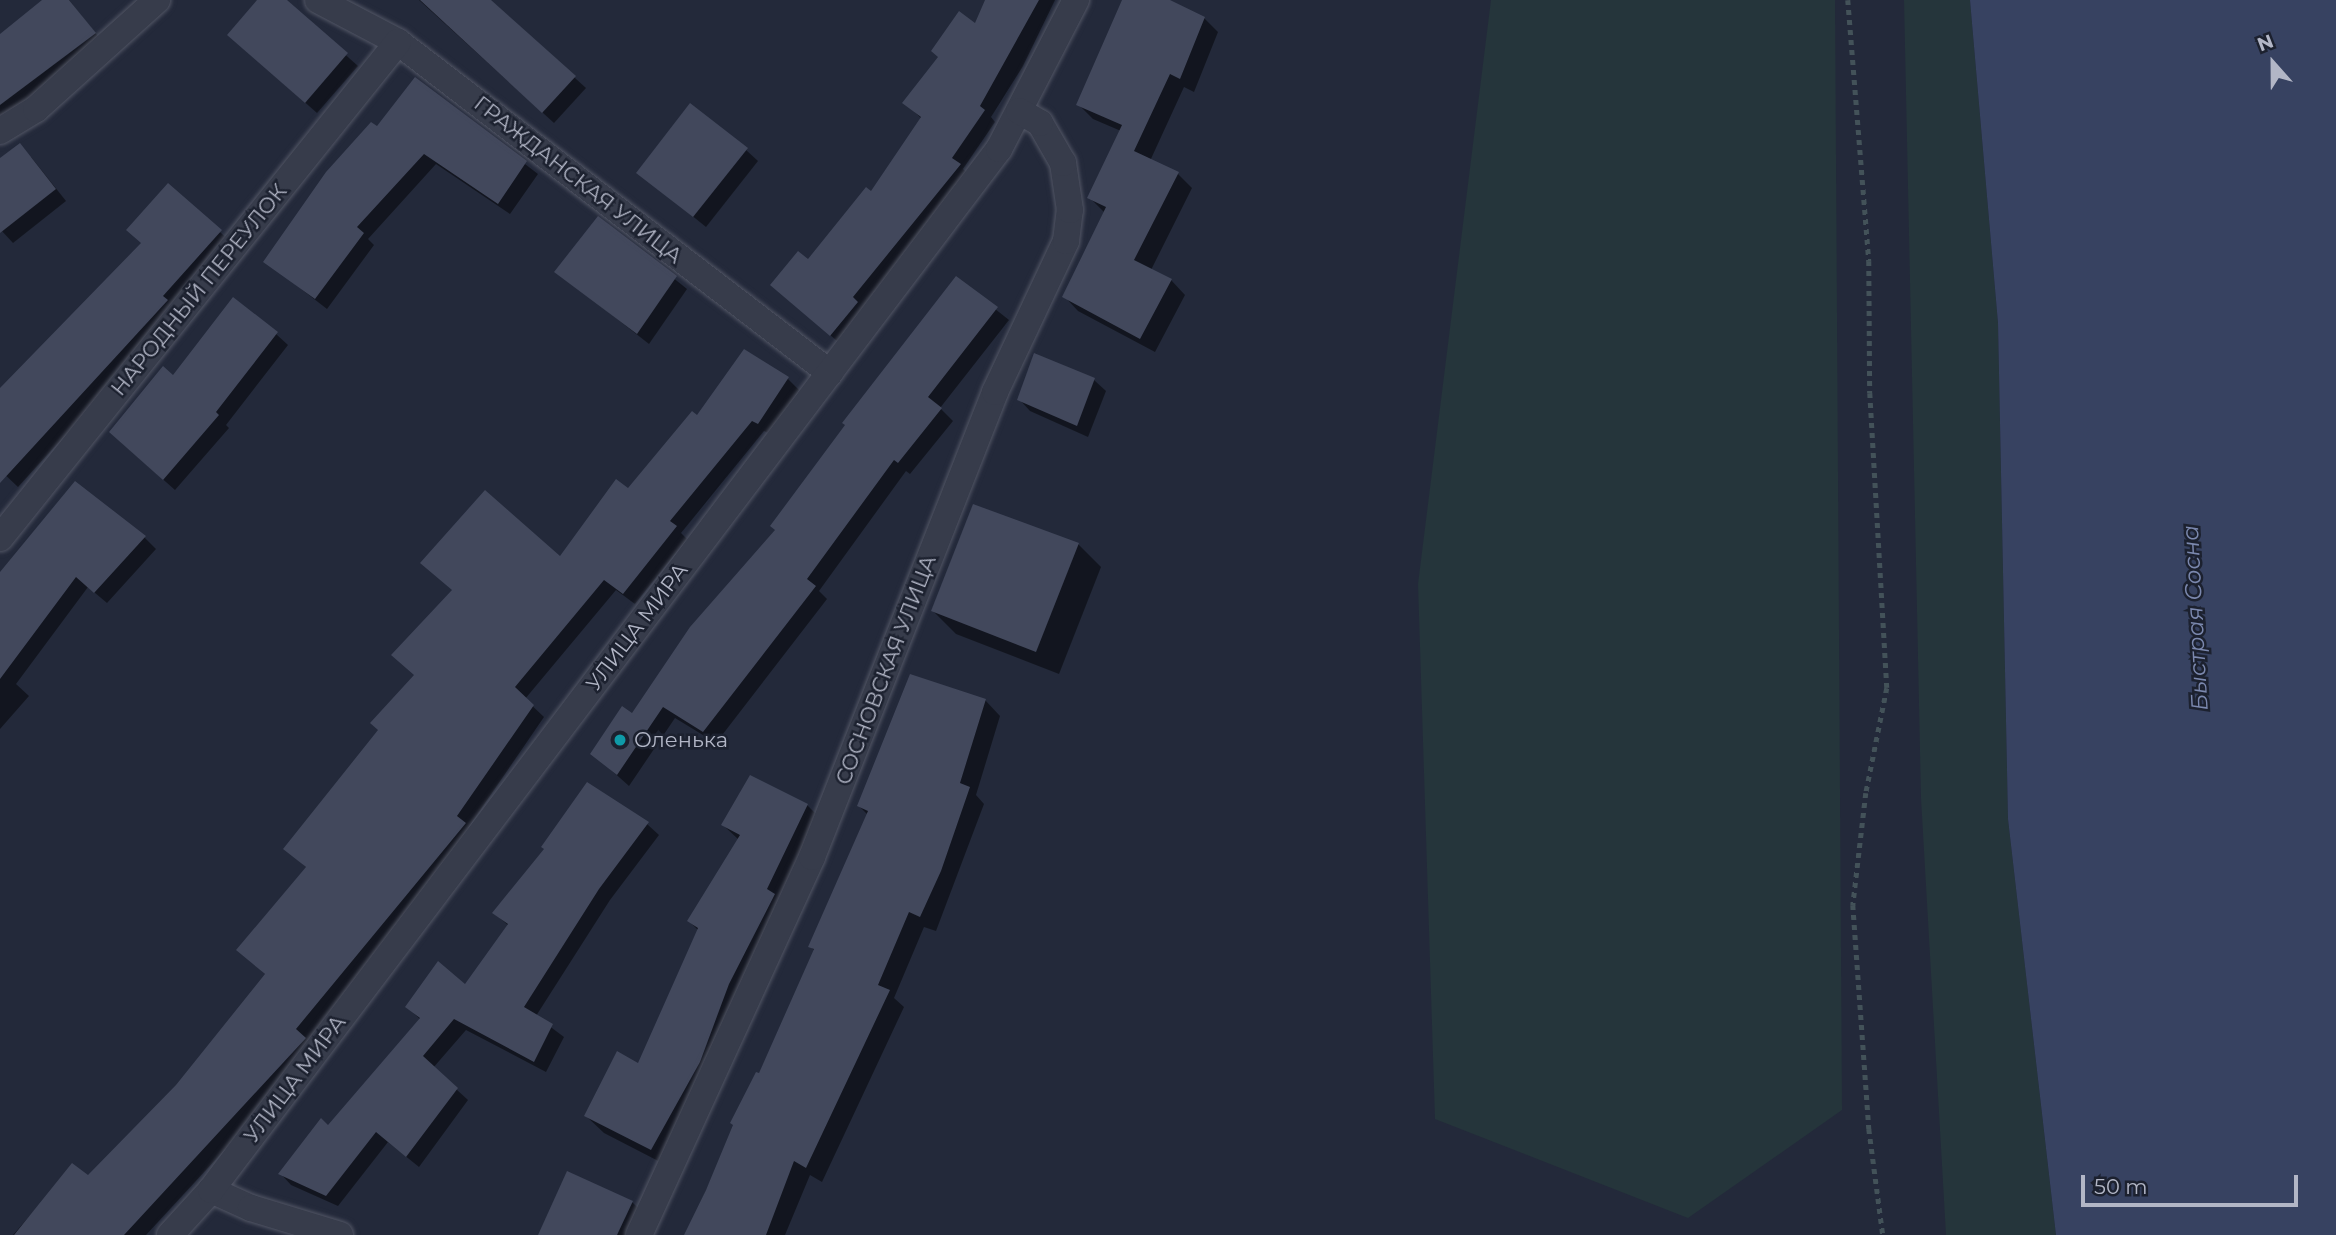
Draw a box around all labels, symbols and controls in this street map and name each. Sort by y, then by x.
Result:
north arrow [2238,28,2308,98]
text: N [2254,29,2277,56]
street label: ГРАЖДАНСКАЯ УЛИЦА [469,91,687,269]
street label: НАРОДНЫЙ ПЕРЕУЛОК [106,179,292,401]
water label: Быстрая Сосна [2176,524,2214,712]
street label: СОСНОВСКАЯ УЛИЦА [831,552,941,788]
street label: УЛИЦА МИРА [581,558,693,696]
place label: Оленька [634,727,728,753]
marker: Оленька [612,732,628,748]
street label: УЛИЦА МИРА [239,1010,351,1148]
scale bar [2084,1162,2301,1206]
text: 50 m [2094,1174,2148,1199]

